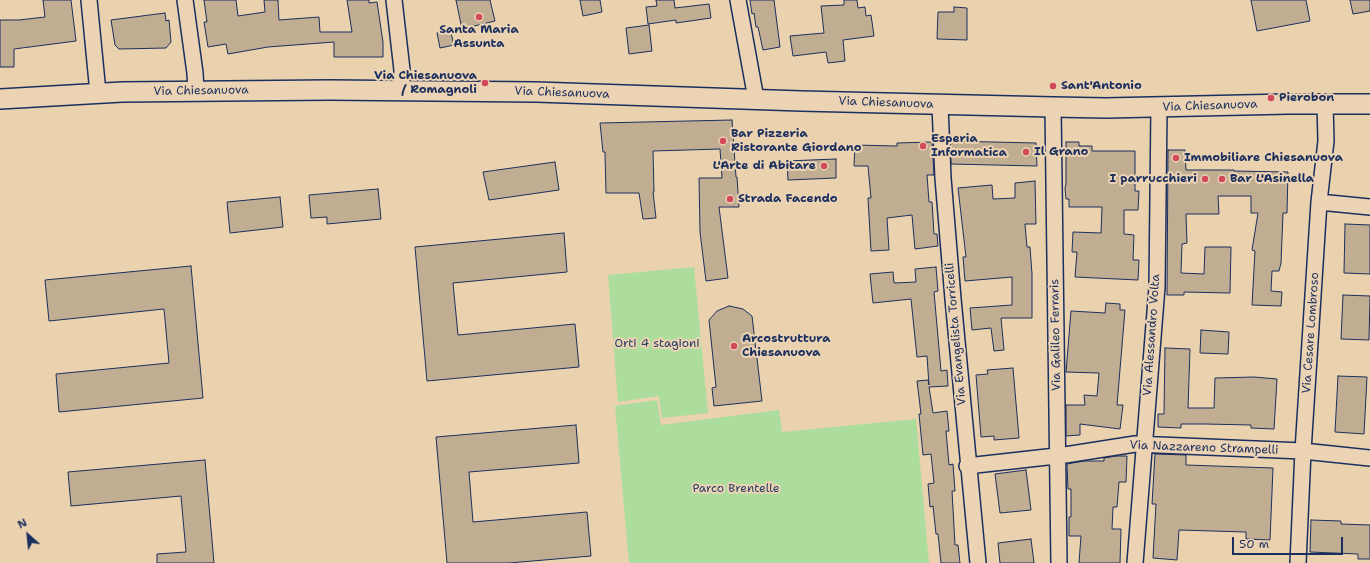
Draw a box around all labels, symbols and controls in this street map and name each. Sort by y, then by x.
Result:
marker: Santa Maria Assunta [474,12,484,22]
place label: Santa Maria Assunta [439,23,519,51]
place label: Via Chiesanuova / Romagnoli [374,69,477,97]
marker: Via Chiesanuova / Romagnoli [480,78,490,88]
place label: Sant'Antonio [1061,79,1142,93]
marker: Sant'Antonio [1048,81,1058,91]
street label: Via Chiesanuova [153,83,249,99]
street label: Via Chiesanuova [514,84,610,102]
place label: Pierobon [1279,91,1334,105]
marker: Pierobon [1266,93,1276,103]
street label: Via Chiesanuova [838,94,934,112]
street label: Via Chiesanuova [1162,97,1258,115]
place label: Bar Pizzeria Ristorante Giordano [731,127,862,155]
place label: Esperia Informatica [931,132,1007,160]
marker: Bar Pizzeria Ristorante Giordano [718,136,728,146]
marker: Esperia Informatica [918,141,928,151]
place label: Il Grano [1034,145,1088,159]
marker: Il Grano [1021,147,1031,157]
place label: Immobiliare Chiesanuova [1184,151,1343,165]
marker: Immobiliare Chiesanuova [1171,153,1181,163]
place label: L'Arte di Abitare [713,159,816,173]
marker: L'Arte di Abitare [819,161,829,171]
place label: I parrucchieri [1109,172,1197,186]
place label: Bar L'Asinella [1230,172,1314,186]
marker: I parrucchieri [1200,174,1210,184]
marker: Bar L'Asinella [1217,174,1227,184]
place label: Strada Facendo [738,192,837,206]
marker: Strada Facendo [725,194,735,204]
street label: Via Evangelista Torricelli [943,262,969,406]
street label: Via Cesare Lombroso [1300,272,1322,394]
street label: Via Alessandro Volta [1141,274,1163,396]
street label: Via Galileo Ferraris [1048,279,1064,391]
place label: Arcostruttura Chiesanuova [742,332,830,360]
park label: Orti 4 stagioni [614,337,700,351]
marker: Arcostruttura Chiesanuova [729,341,739,351]
street label: Via Nazzareno Strampelli [1129,438,1279,458]
park label: Parco Brentelle [692,482,780,496]
north arrow [8,515,48,555]
text: N [15,515,30,533]
scale bar [1234,529,1345,555]
text: 50 m [1239,536,1269,552]

